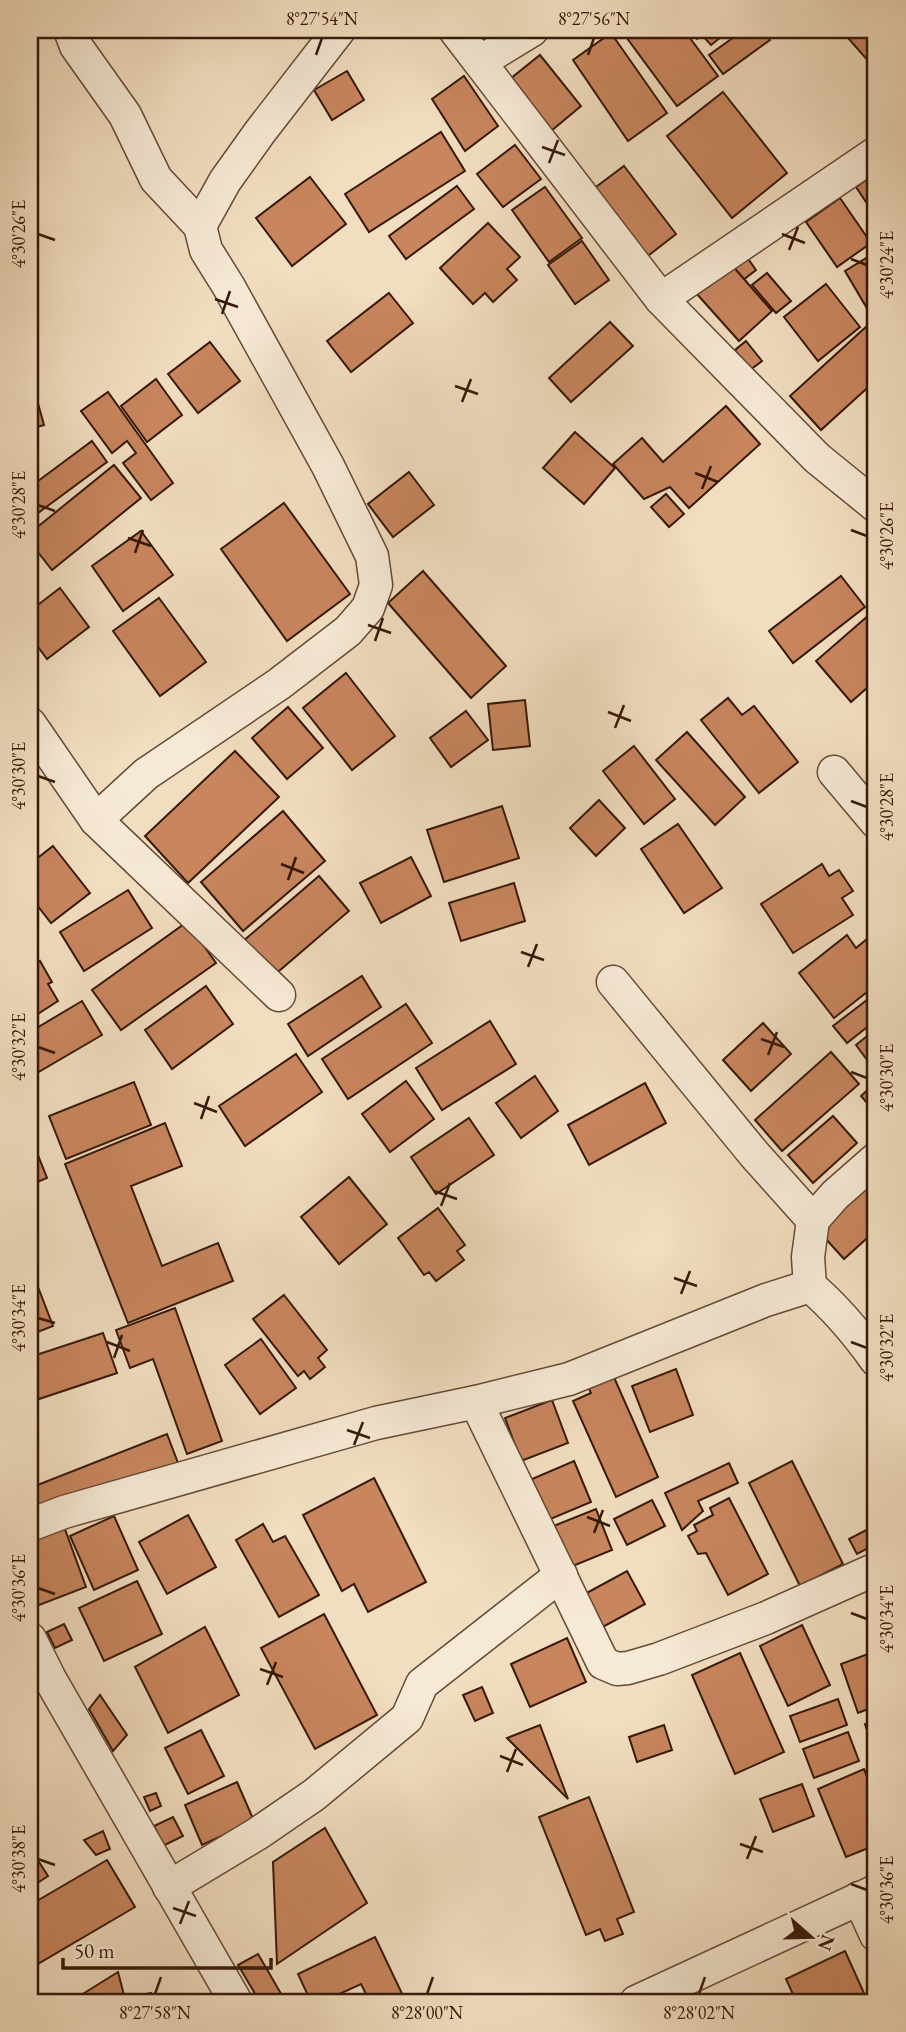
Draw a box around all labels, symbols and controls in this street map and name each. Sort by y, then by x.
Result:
text: 8°27'54"N [286,7,359,30]
text: 8°27'56"N [558,7,631,30]
text: 4°30'26"E [7,200,30,268]
text: 4°30'24"E [875,231,898,299]
text: 4°30'28"E [7,471,30,539]
text: 4°30'26"E [875,502,898,570]
text: 4°30'30"E [7,742,30,810]
text: 4°30'28"E [875,773,898,841]
text: 4°30'32"E [7,1013,30,1081]
text: 4°30'30"E [875,1044,898,1112]
text: 4°30'34"E [7,1284,30,1352]
text: 4°30'32"E [875,1314,898,1382]
text: 4°30'36"E [7,1554,30,1622]
text: 4°30'34"E [875,1585,898,1653]
text: 4°30'38"E [7,1825,30,1893]
text: 4°30'36"E [875,1856,898,1924]
north arrow [776,1902,846,1972]
scale bar [63,1927,271,1971]
text: N [812,1931,841,1955]
text: 50 m [74,1937,115,1964]
text: 8°27'58"N [119,2001,192,2024]
text: 8°28'00"N [391,2001,464,2024]
text: 8°28'02"N [663,2001,736,2024]

